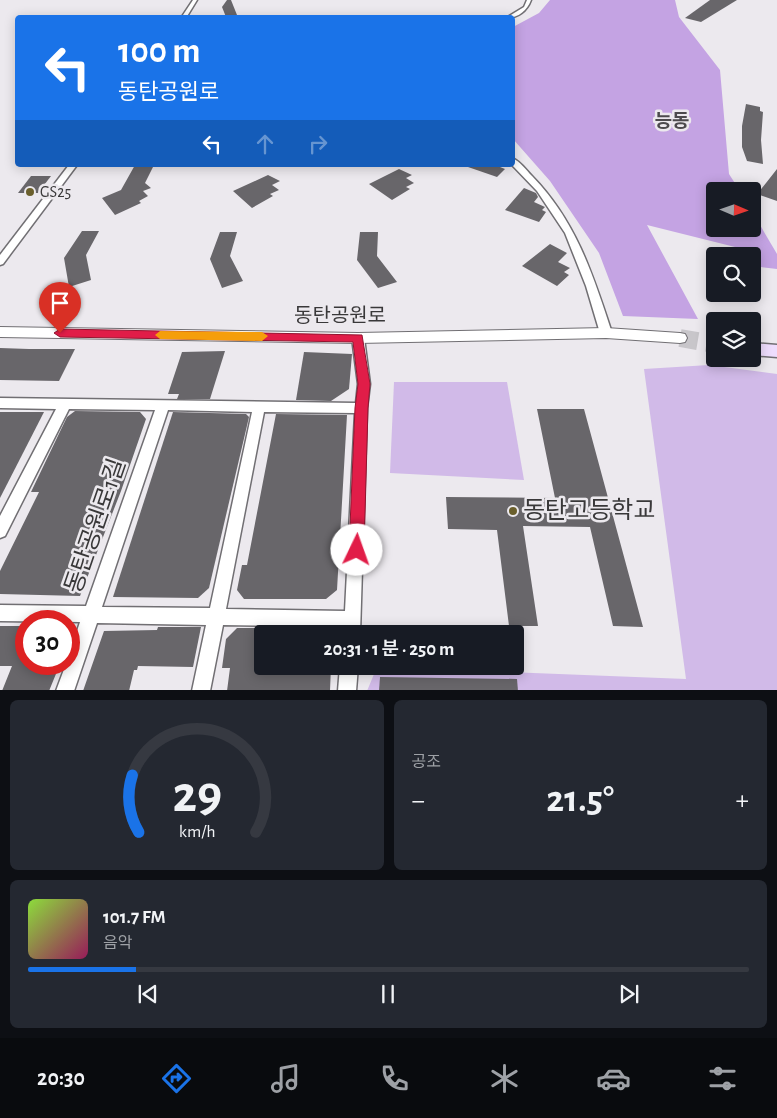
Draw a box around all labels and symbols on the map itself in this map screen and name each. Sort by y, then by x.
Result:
district label: 능동 [655,112,689,131]
north arrow [706,182,761,238]
place label: GS25 [40,184,71,200]
marker: GS25 [24,186,36,198]
pin [39,282,81,333]
street label: 동탄공원로 [294,305,386,326]
street label: 동탄공원로1길 [61,455,130,596]
place label: 동탄고등학교 [523,497,655,523]
marker: 동탄고등학교 [507,505,519,517]
position arrow [330,523,382,575]
speed limit sign: 30 [15,610,80,675]

